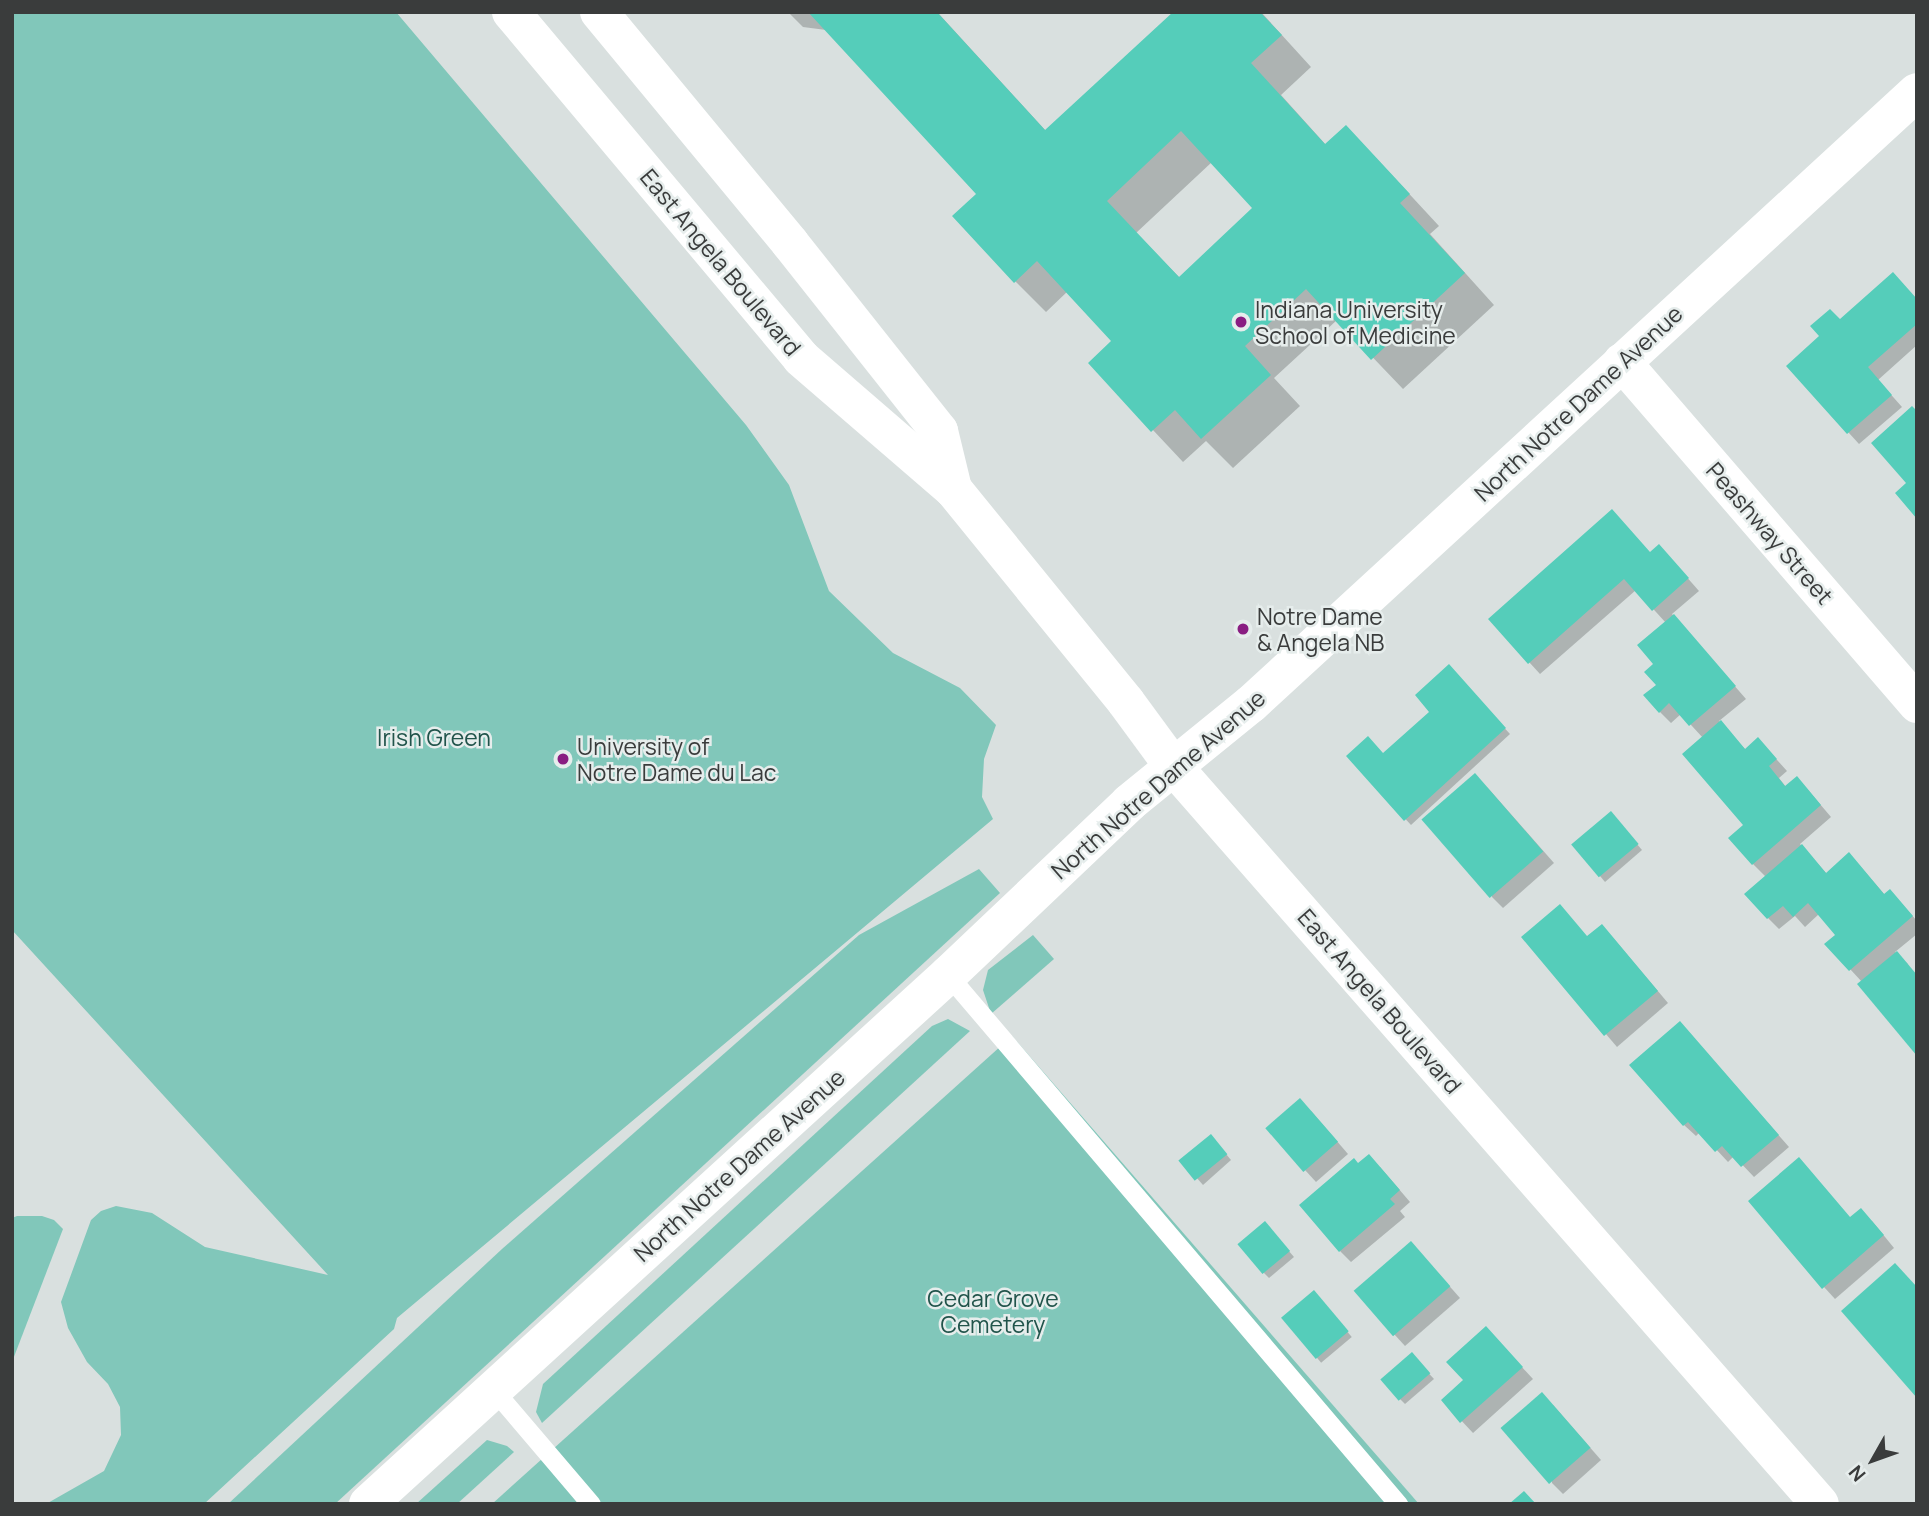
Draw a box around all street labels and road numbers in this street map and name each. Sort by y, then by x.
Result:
street label: East Angela Boulevard [635,163,807,361]
street label: North Notre Dame Avenue [1468,299,1688,507]
street label: Peashway Street [1701,456,1839,610]
street label: North Notre Dame Avenue [1045,684,1271,884]
street label: East Angela Boulevard [1293,903,1467,1099]
street label: North Notre Dame Avenue [628,1063,850,1267]

